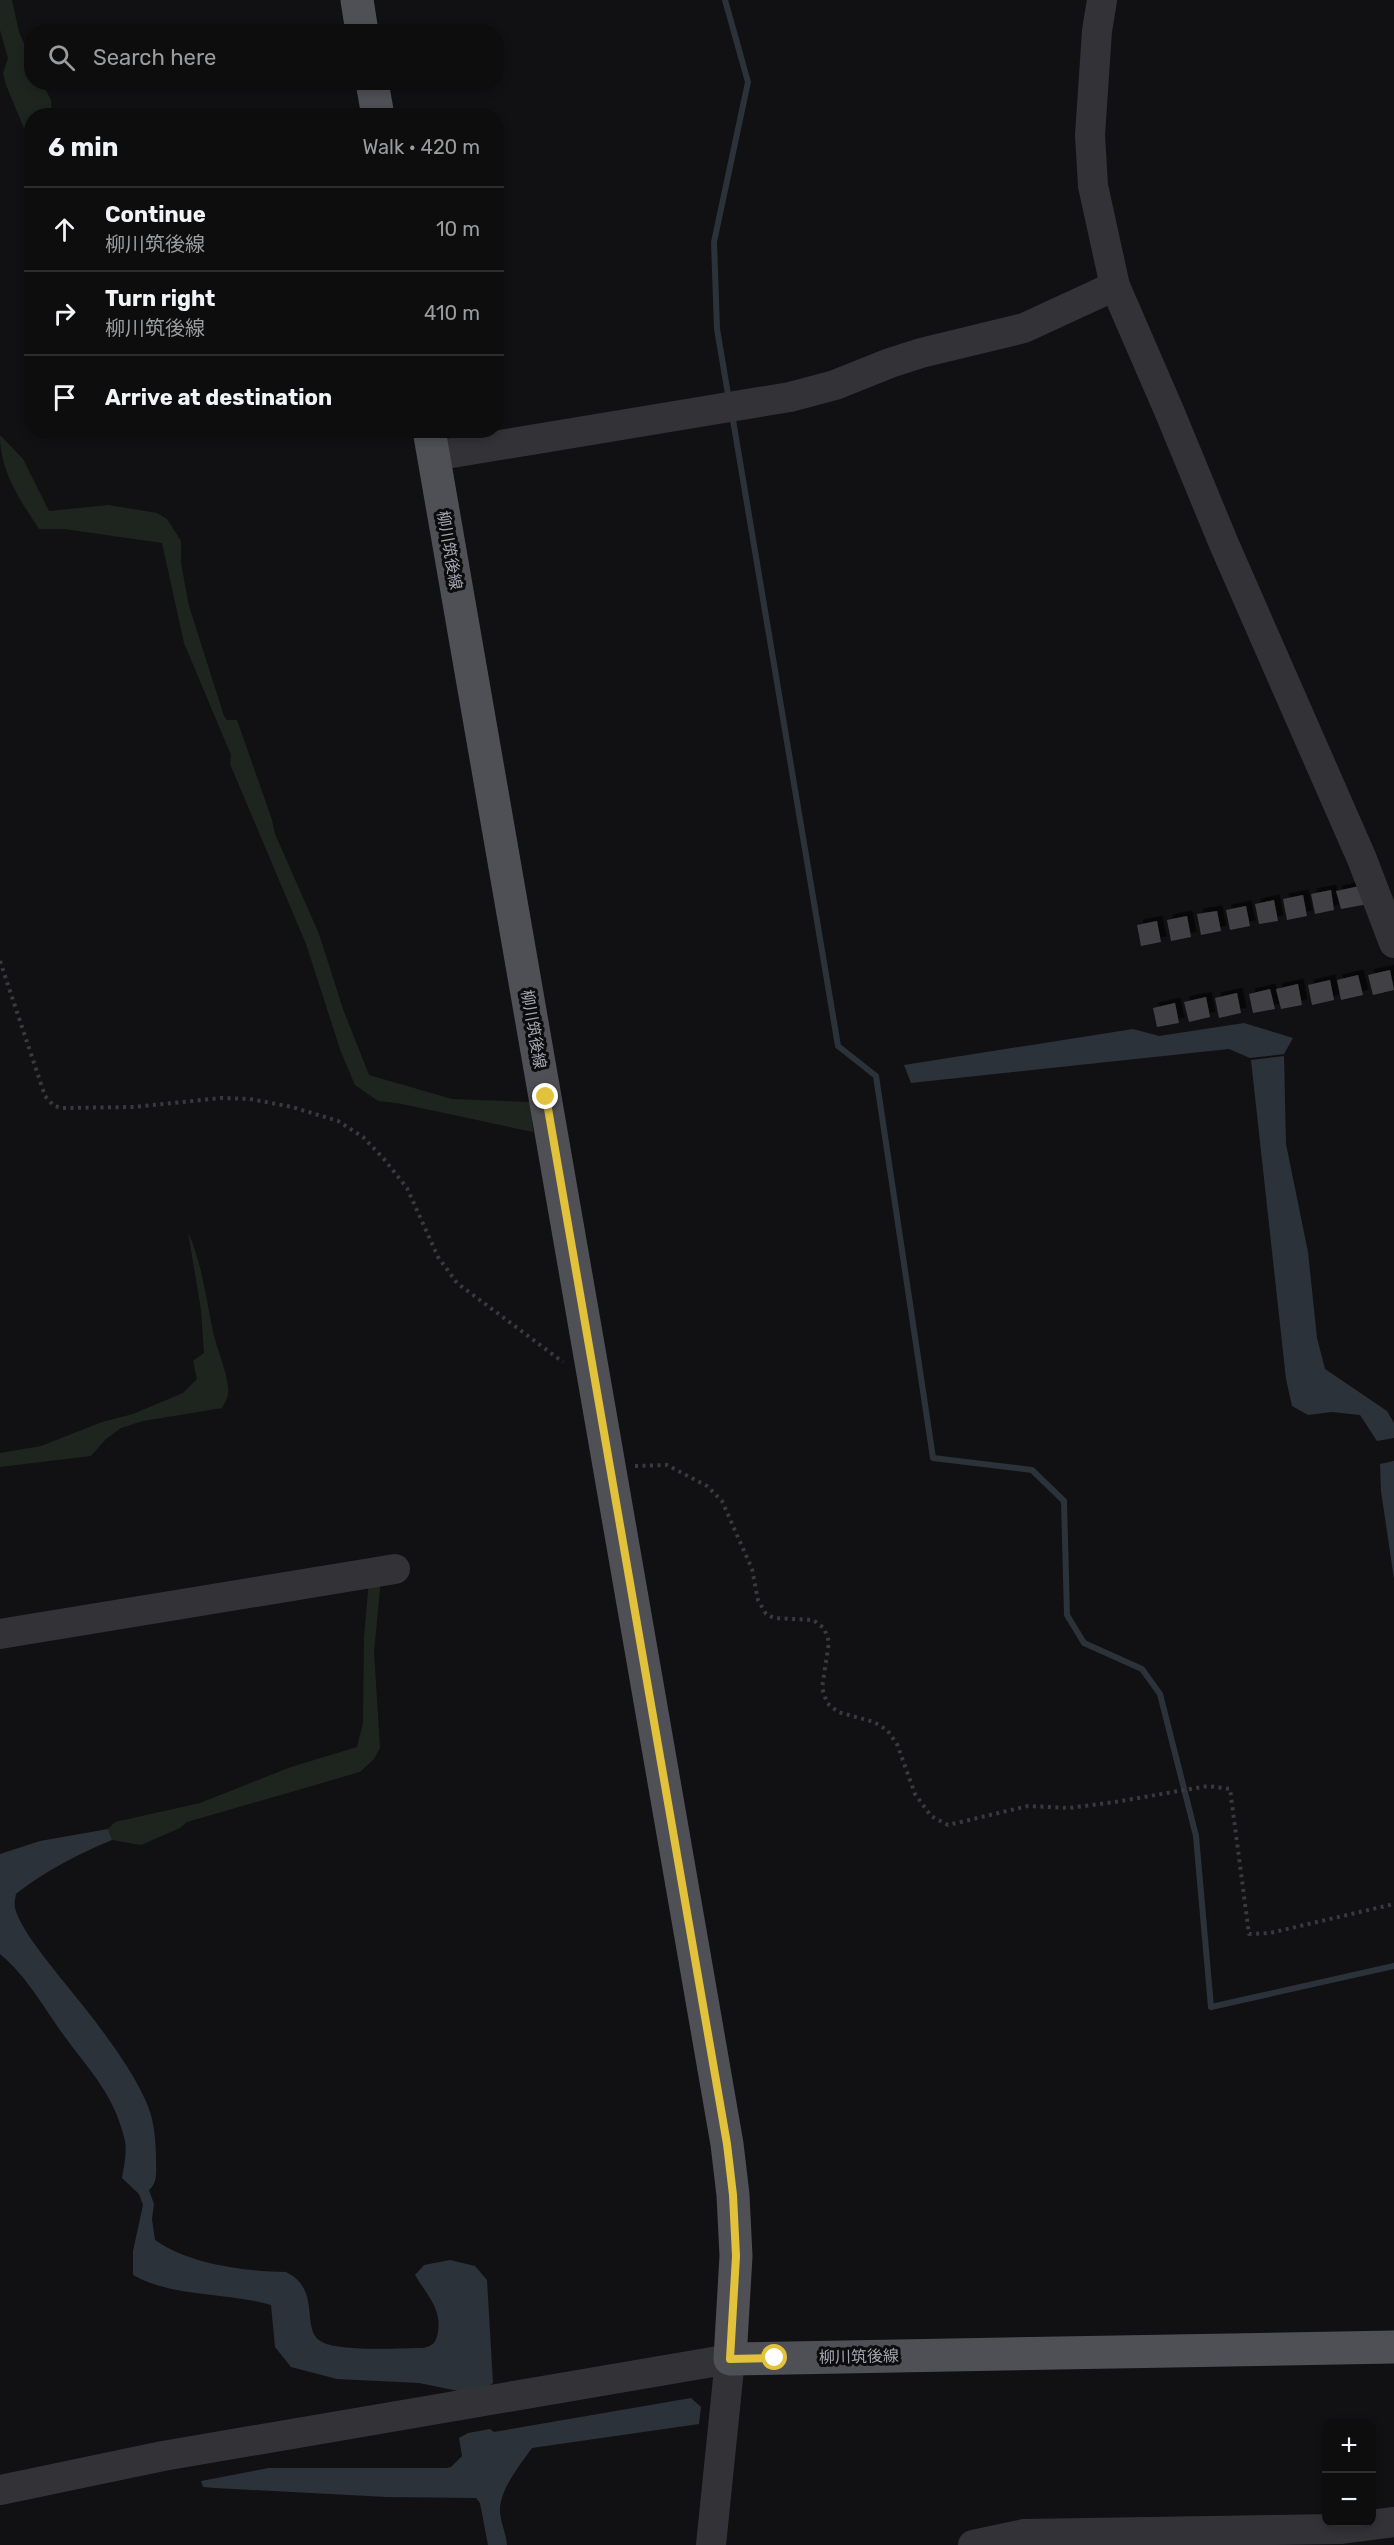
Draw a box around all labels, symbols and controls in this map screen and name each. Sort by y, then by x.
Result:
search box [24,24,504,90]
icon: search [45,41,78,74]
text: Search here [93,44,216,71]
text: 6 min [48,132,118,163]
text: Walk · 420 m [362,135,480,159]
text: Continue [105,201,206,228]
icon: ahead [48,213,81,246]
text: 10 m [436,217,480,241]
text: 柳川筑後線 [105,232,205,256]
text: Turn right [105,285,215,312]
icon: right [48,297,81,330]
text: 410 m [424,301,480,325]
text: 柳川筑後線 [105,316,205,340]
icon: arrive [48,381,81,414]
text: Arrive at destination [105,384,332,411]
street label: 柳川筑後線 [433,509,466,591]
street label: 柳川筑後線 [517,988,550,1070]
route end [532,1083,558,1109]
route start [761,2344,787,2370]
street label: 柳川筑後線 [819,2346,899,2367]
map controls [1322,2419,1376,2527]
button: + [1322,2419,1376,2473]
button: − [1322,2473,1376,2527]

